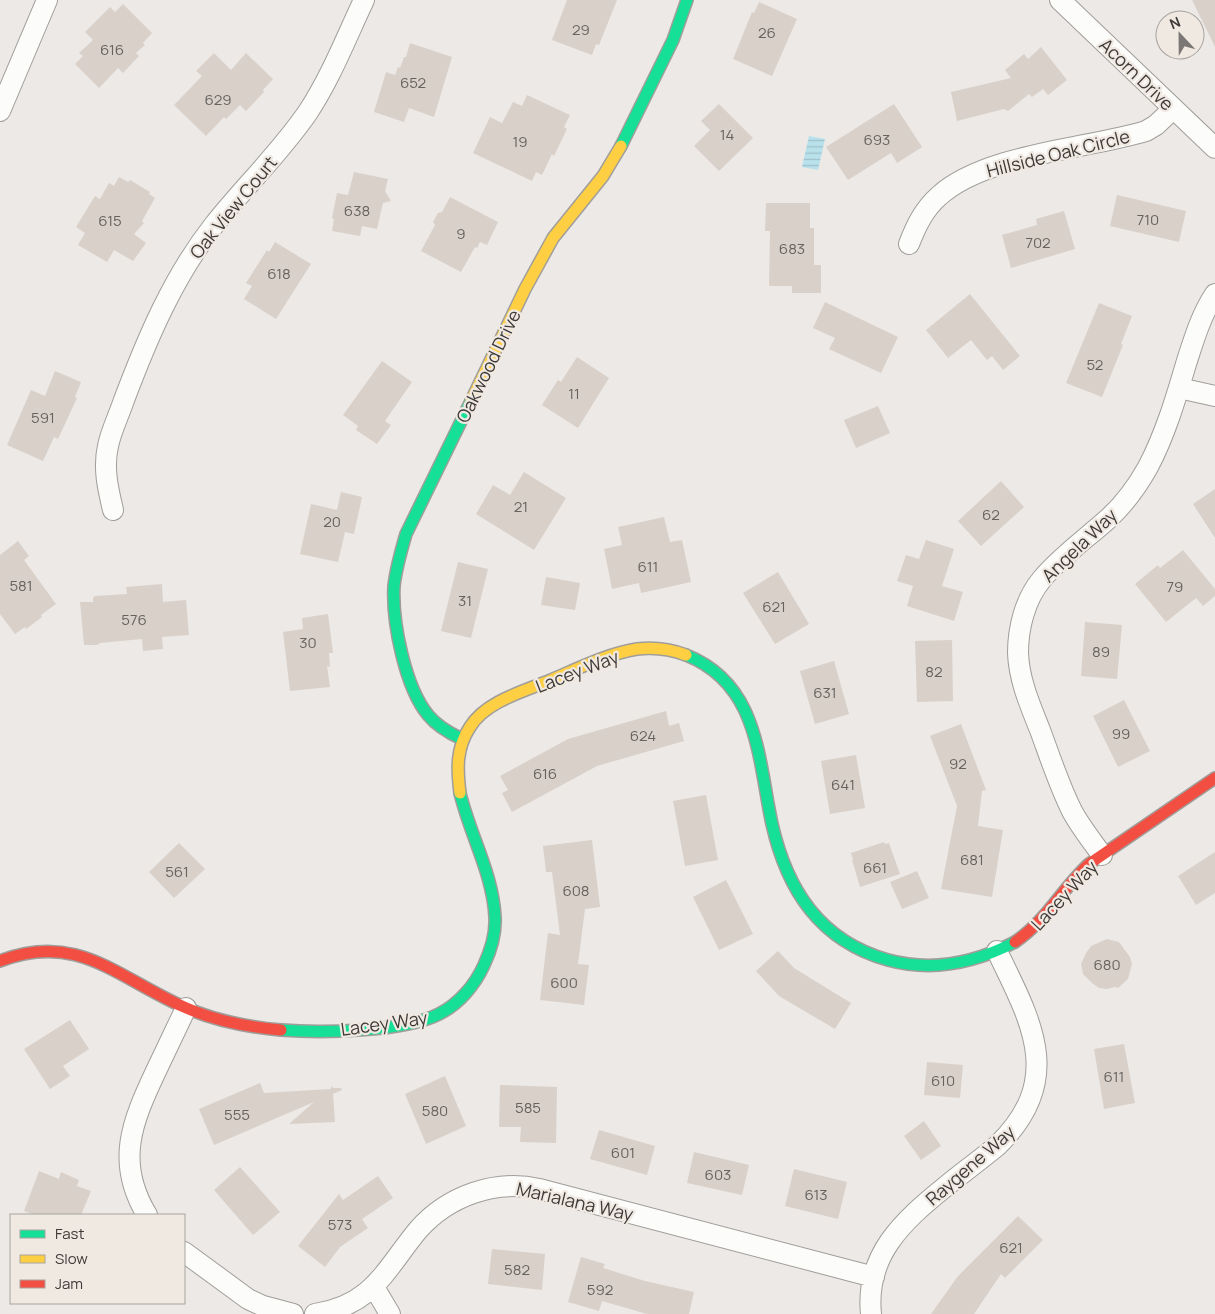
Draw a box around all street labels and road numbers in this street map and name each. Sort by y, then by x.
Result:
street label: Acorn Drive [1095,33,1179,115]
street label: Hillside Oak Circle [984,124,1132,182]
street label: Oak View Court [184,151,282,263]
street label: Oakwood Drive [450,305,526,427]
street label: Angela Way [1036,503,1122,587]
street label: Lacey Way [532,644,623,698]
street label: Lacey Way [1025,855,1103,935]
street label: Lacey Way [339,1005,429,1041]
street label: Raygene Way [920,1119,1020,1210]
street label: Marialana Way [514,1176,636,1226]

